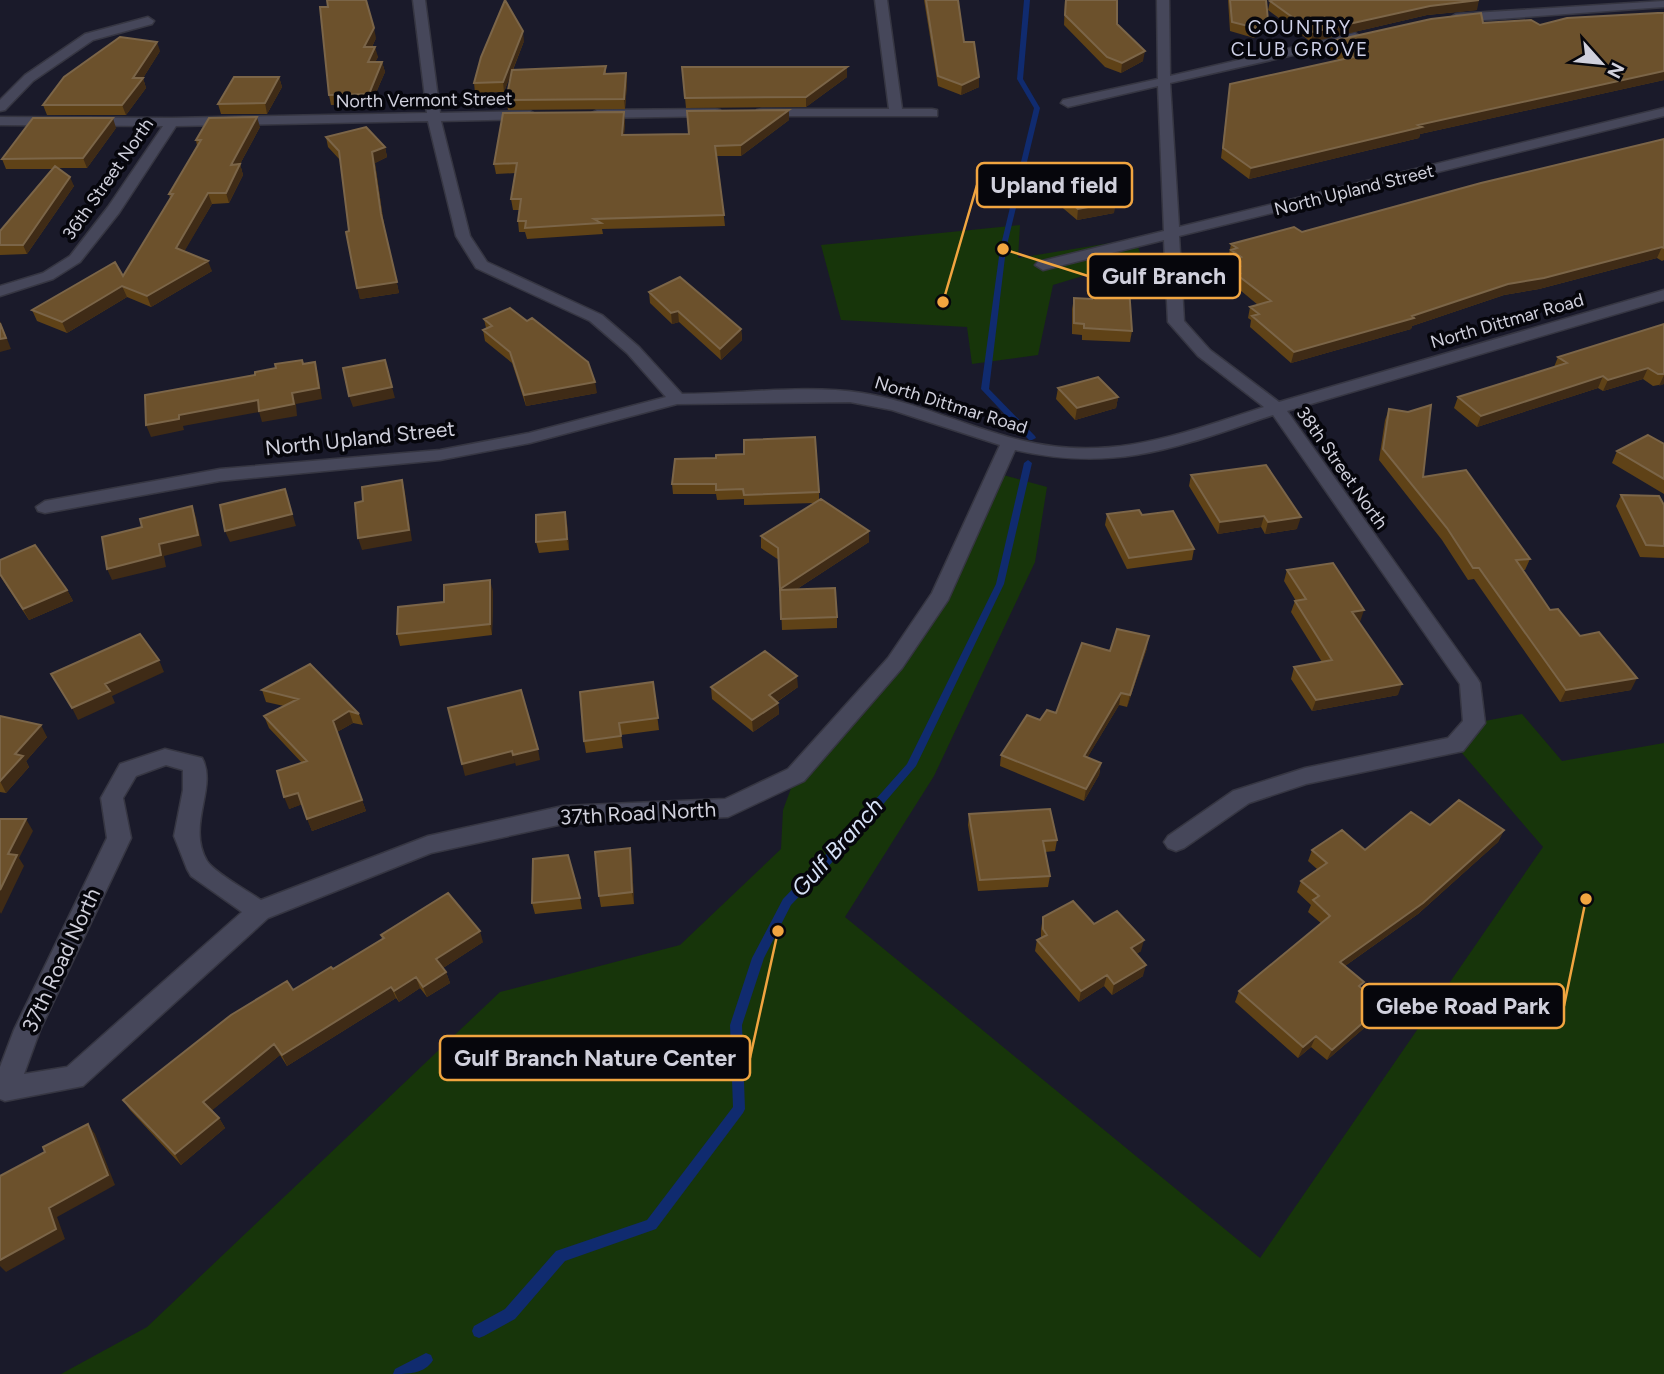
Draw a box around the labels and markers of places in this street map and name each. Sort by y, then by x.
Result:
callout: Upland field [977,163,1132,207]
callout: Gulf Branch [1088,254,1240,298]
callout: Glebe Road Park [1362,984,1564,1028]
callout: Gulf Branch Nature Center [440,1036,750,1080]

